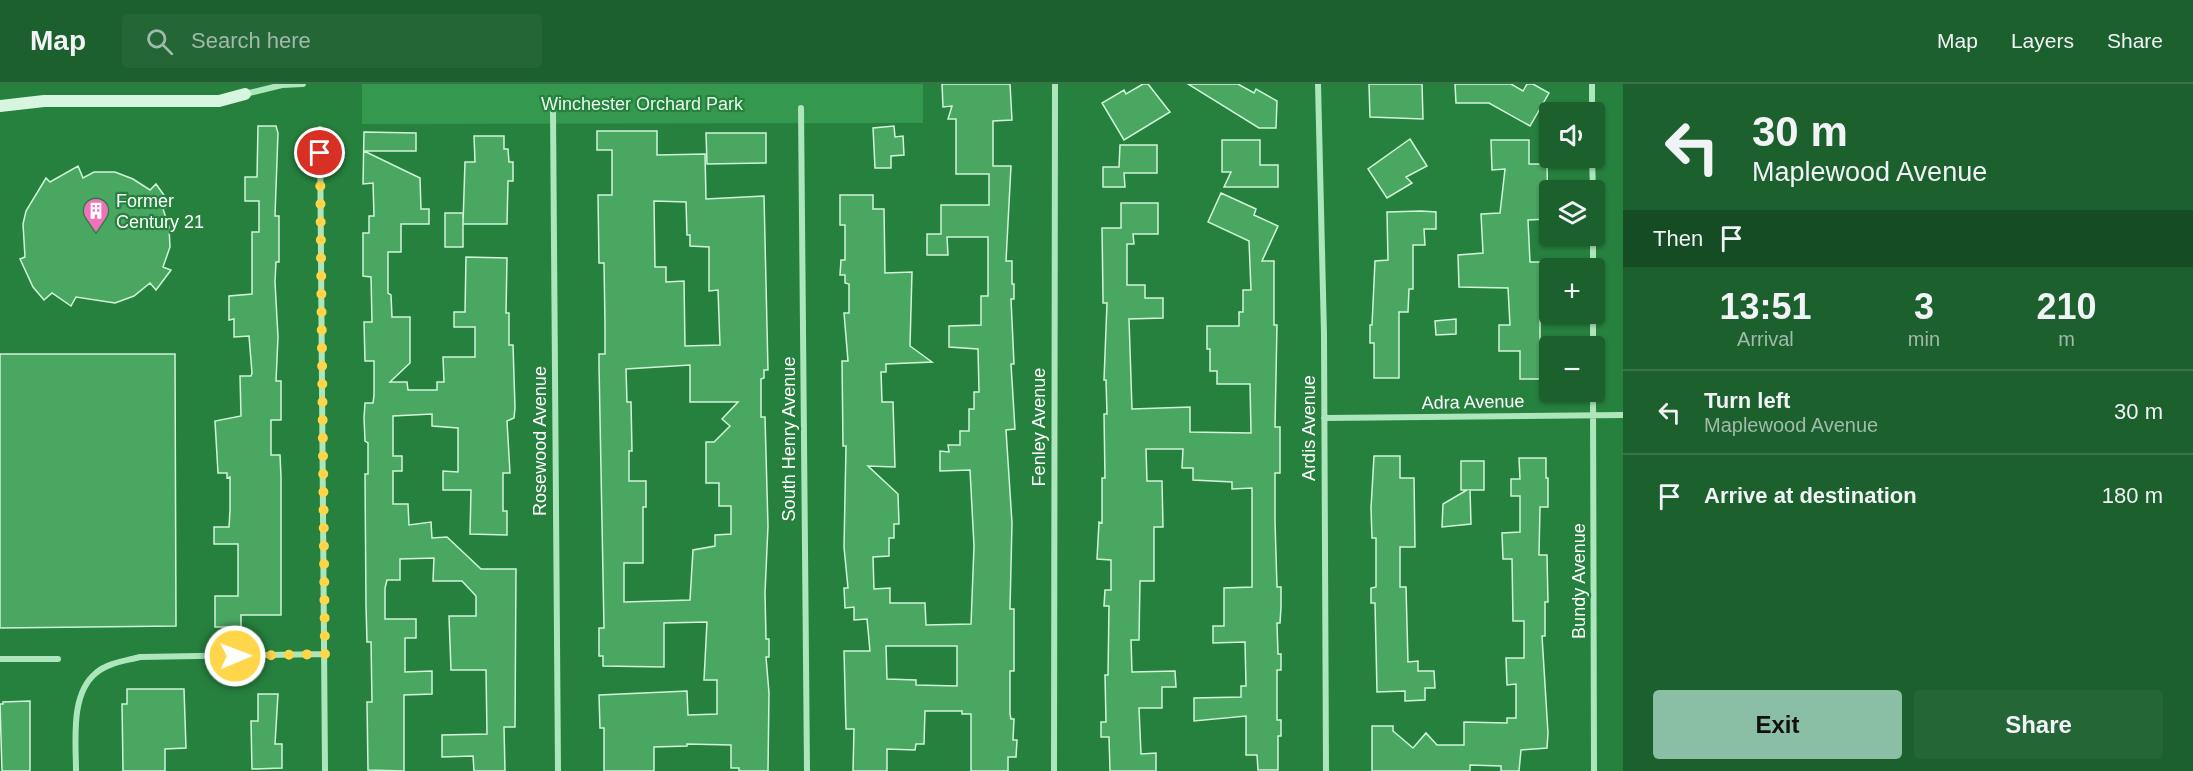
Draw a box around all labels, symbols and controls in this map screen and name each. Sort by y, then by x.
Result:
search box [122,14,542,68]
text: Map [30,25,86,56]
icon: search [143,25,176,58]
text: Search here [191,28,311,53]
text: Map [1937,29,1978,52]
text: Layers [2011,29,2074,52]
text: Share [2107,29,2163,52]
park label: Winchester Orchard Park [541,94,744,114]
map controls [1539,102,1605,402]
button: sound [1539,102,1605,168]
icon: left [1653,108,1731,186]
text: 30 m [1752,108,1848,155]
pin [294,127,345,178]
icon: arrive [303,136,336,169]
text: Maplewood Avenue [1752,157,1987,187]
button: layers [1539,180,1605,246]
place label: Former Century 21 [116,191,204,232]
building icon: Former Century 21 [81,196,111,234]
icon: arrive [1715,222,1748,255]
text: Then [1653,226,1703,251]
button: + [1539,258,1605,324]
text: 13:51 [1719,286,1811,327]
text: 3 [1914,286,1934,327]
text: 210 [2036,286,2097,327]
text: Arrival [1737,328,1794,350]
text: min [1908,328,1940,350]
text: m [2058,328,2075,350]
button: − [1539,336,1605,402]
street label: South Henry Avenue [779,357,799,521]
street label: Rosewood Avenue [530,366,550,516]
street label: Fenley Avenue [1029,368,1049,486]
street label: Ardis Avenue [1299,375,1319,481]
text: Turn left [1704,388,1790,413]
street label: Adra Avenue [1421,391,1525,413]
icon: left [1653,396,1686,429]
text: 30 m [2114,399,2163,424]
text: Maplewood Avenue [1704,414,1878,436]
icon: arrive [1653,480,1686,513]
text: Arrive at destination [1704,483,1917,508]
text: 180 m [2102,483,2163,508]
street label: Bundy Avenue [1569,523,1589,639]
position arrow [203,624,267,688]
button: Exit [1653,690,1902,759]
button: Share [1914,690,2163,759]

